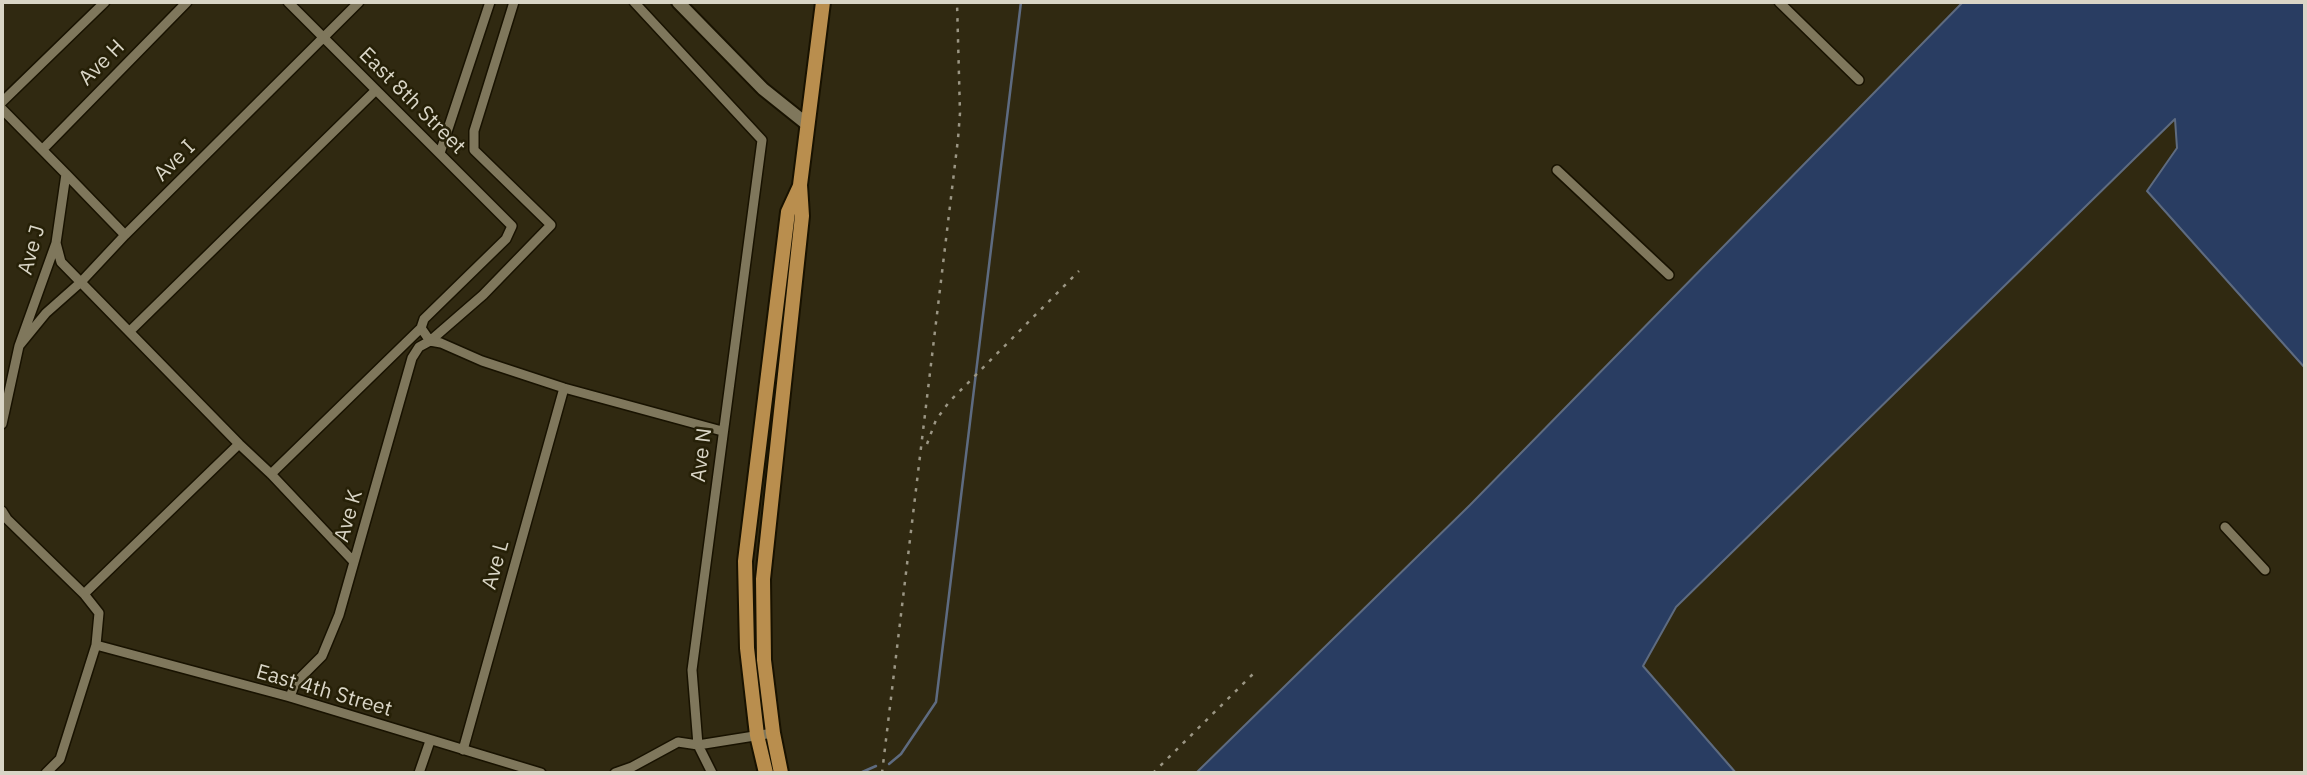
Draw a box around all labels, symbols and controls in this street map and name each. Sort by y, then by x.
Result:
street label: Ave H [74,35,130,91]
street label: East 8th Street [353,42,471,160]
street label: Ave I [149,135,201,187]
street label: Ave J [13,222,51,278]
street label: Ave N [686,426,718,484]
street label: Ave K [330,487,368,545]
street label: Ave L [477,537,515,593]
street label: East 4th Street [253,660,395,722]

